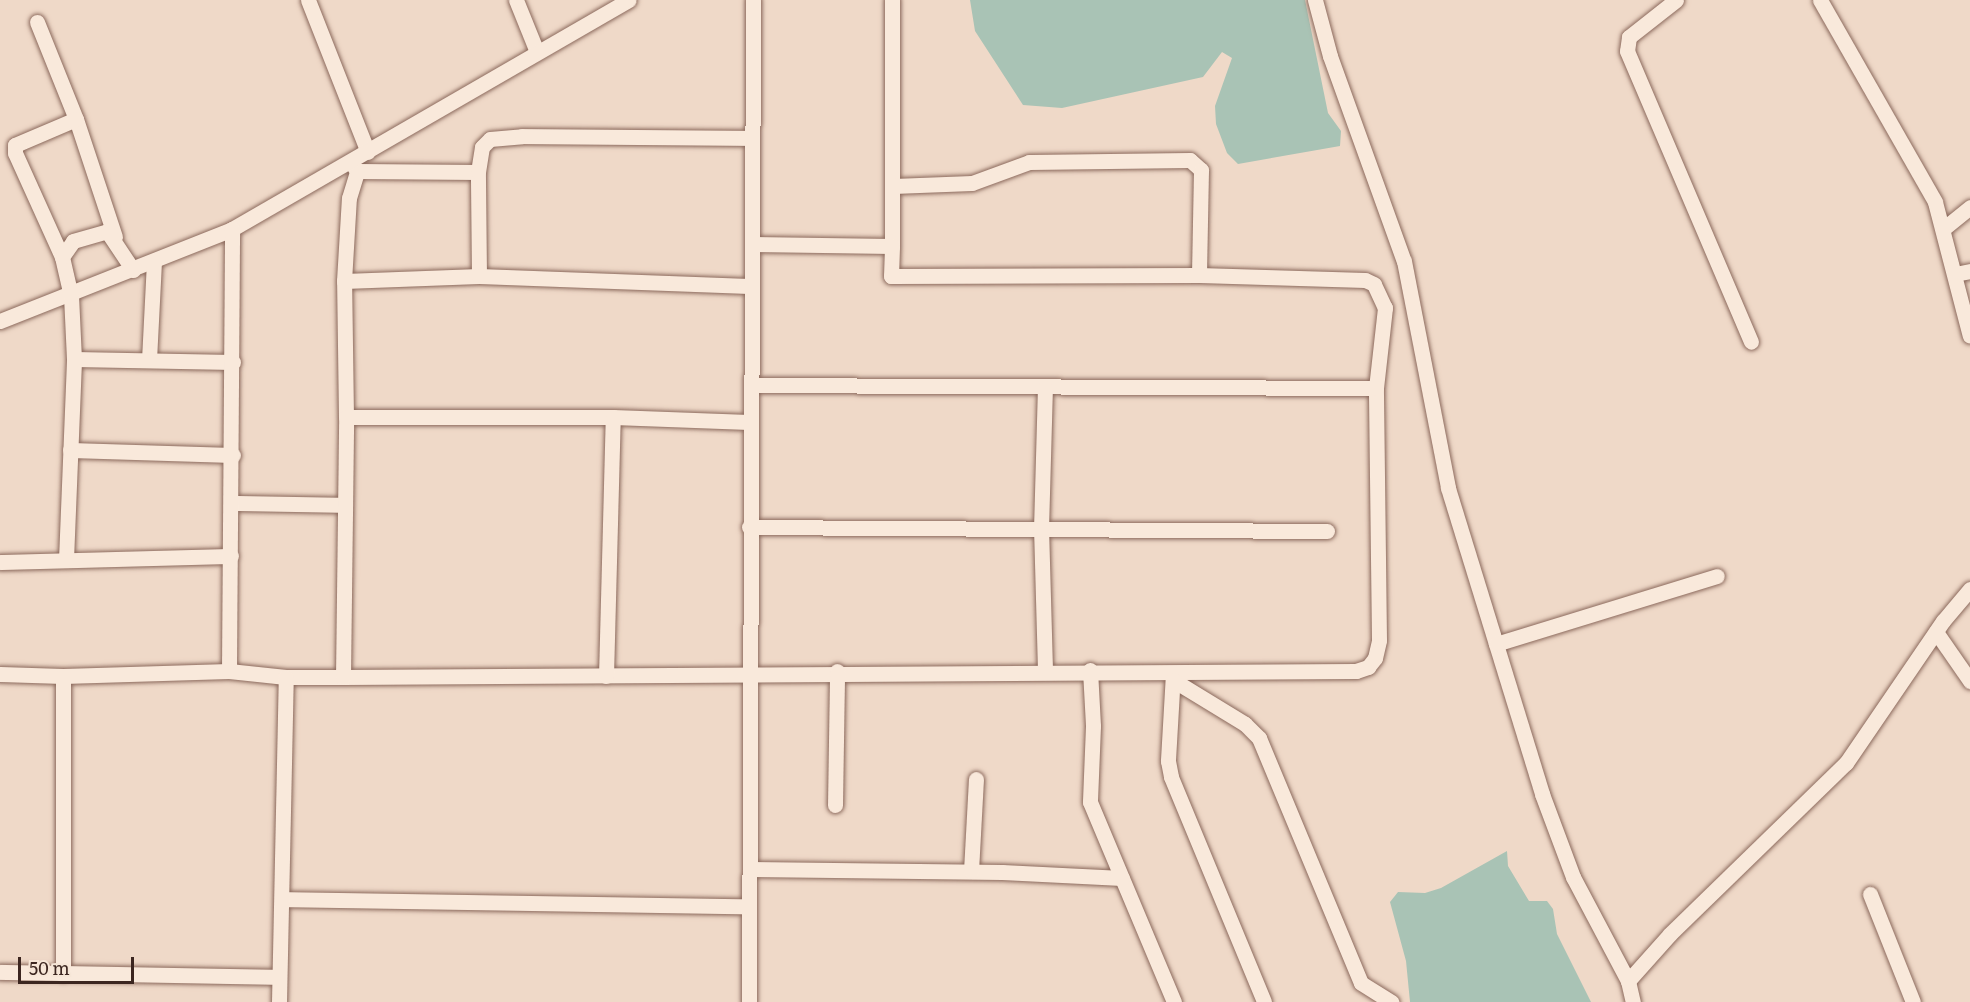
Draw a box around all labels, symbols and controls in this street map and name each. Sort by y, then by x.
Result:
scale bar [21,945,136,983]
text: 50 m [29,954,70,981]

